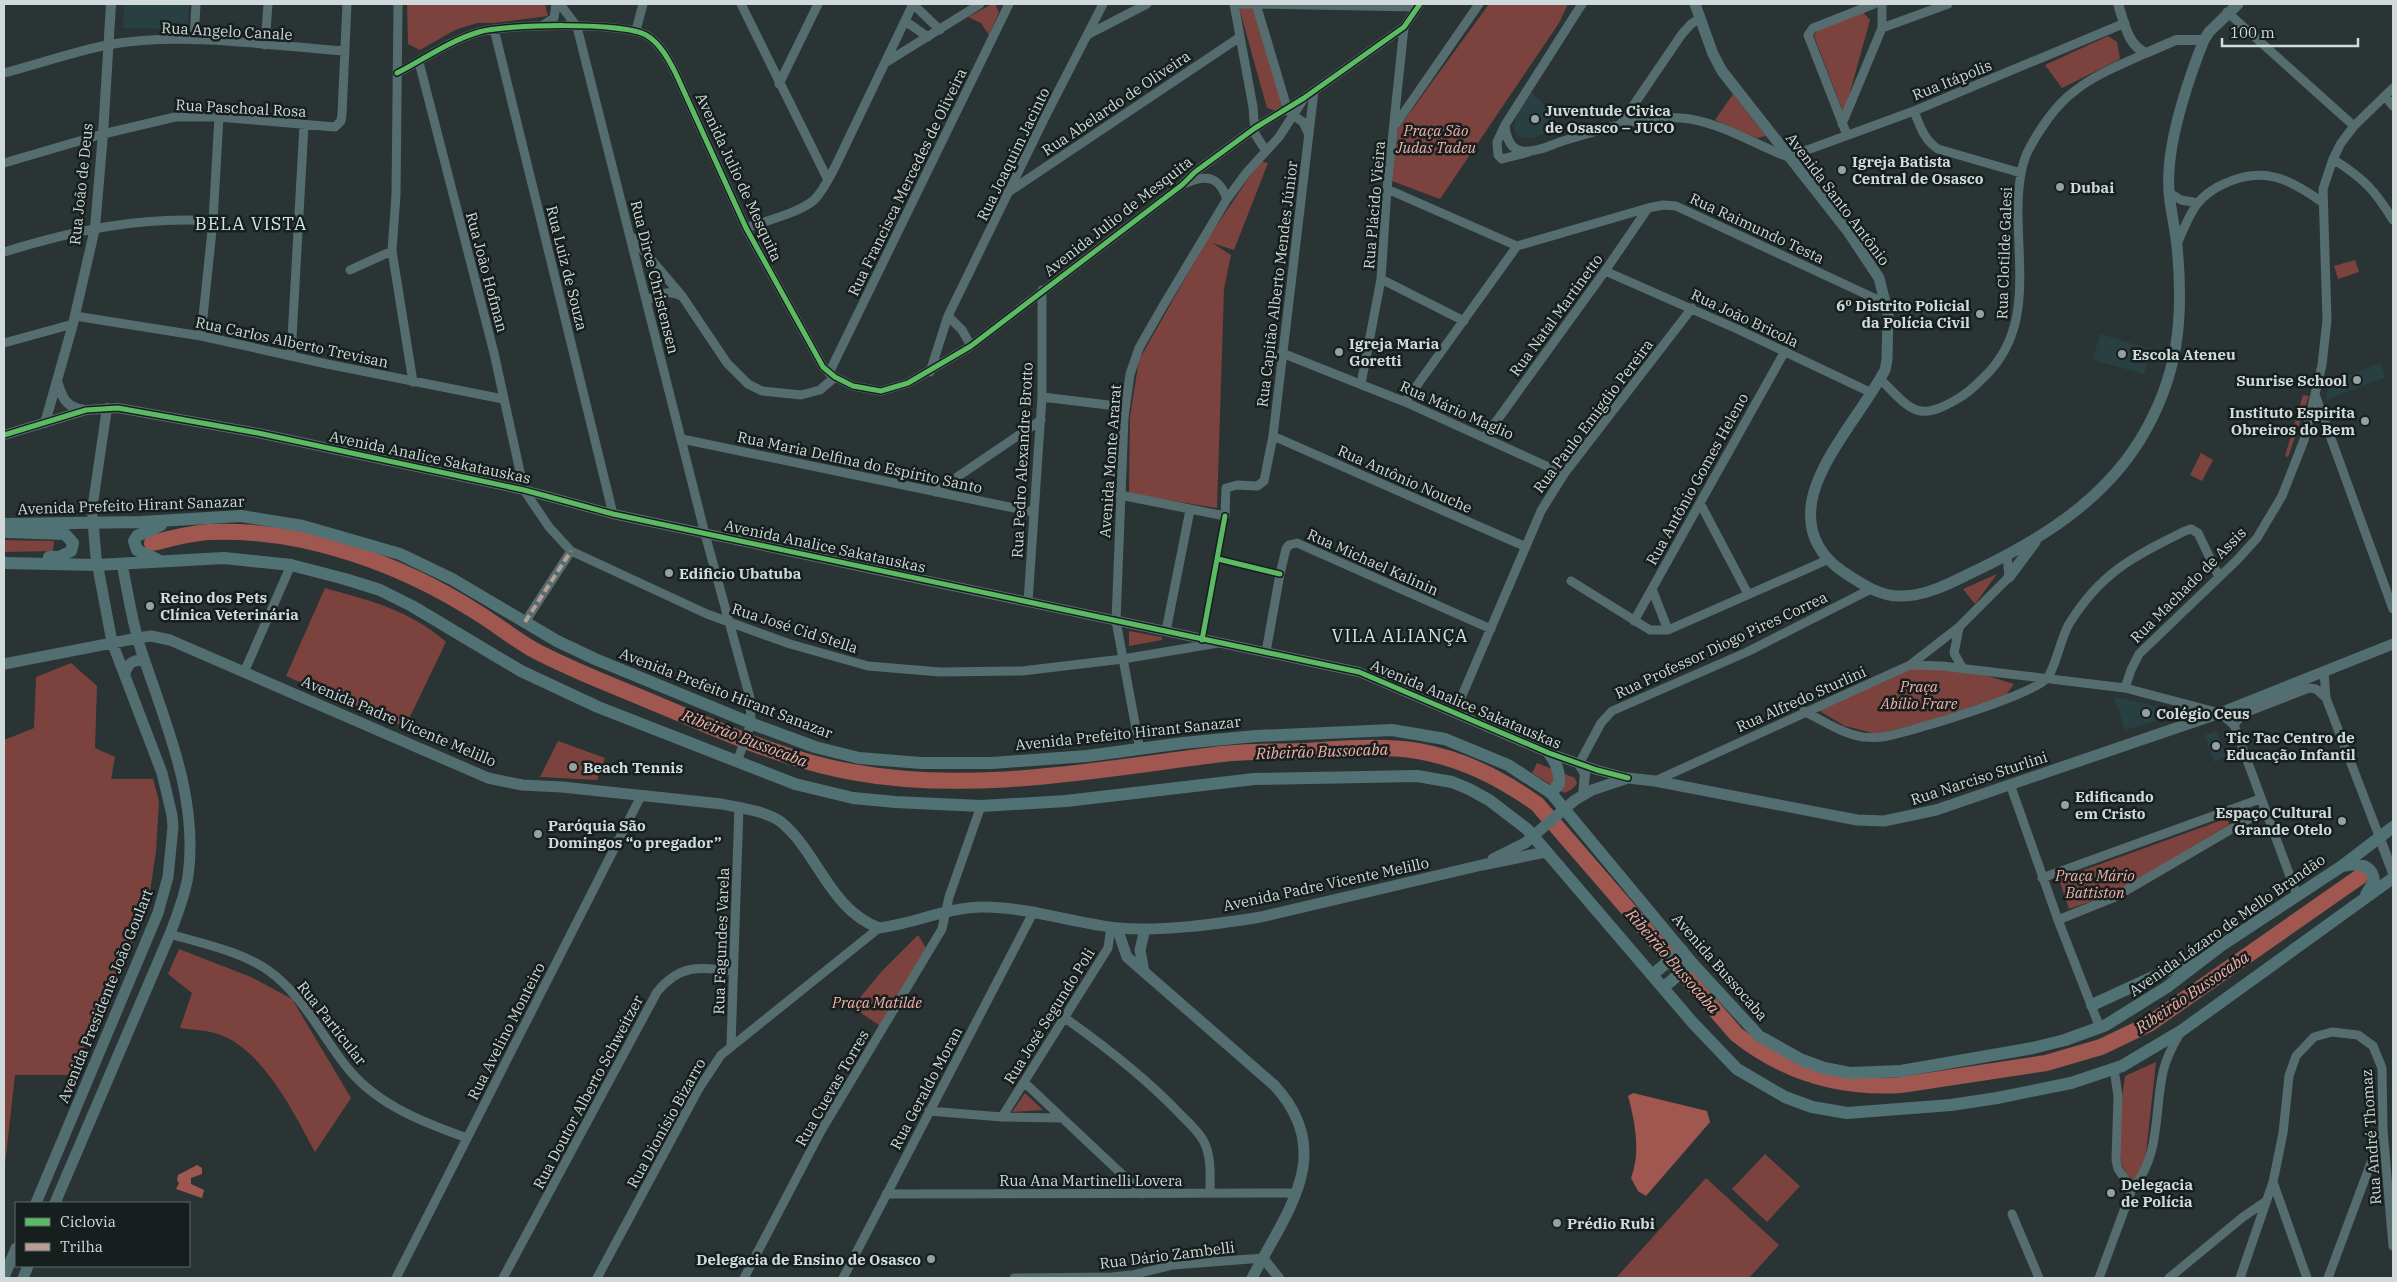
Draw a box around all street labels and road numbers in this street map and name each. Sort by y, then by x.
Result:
street label: Rua Angelo Canale [161,18,293,44]
street label: Rua Abelardo de Oliveira [1038,46,1194,160]
street label: Rua Itápolis [1909,55,1995,105]
street label: Rua Francisca Mercedes de Oliveira [843,65,971,299]
street label: Rua Joaquim Jacinto [972,84,1054,224]
street label: Avenida Julio de Mesquita [692,90,786,264]
street label: Rua Paschoal Rosa [175,95,307,121]
street label: Rua João de Deus [65,122,97,246]
street label: Avenida Santo Antônio [1782,129,1894,269]
street label: Rua Plácido Vieira [1359,140,1389,270]
street label: Avenida Julio de Mesquita [1040,152,1196,280]
street label: Rua Capitão Alberto Mendes Júnior [1252,159,1302,408]
street label: Rua Clotilde Galesi [1992,186,2016,320]
street label: Rua Raimundo Testa [1687,189,1827,267]
street label: Rua Dirce Christensen [627,198,683,356]
street label: Rua Luiz de Souza [542,204,592,332]
street label: Rua João Hofman [462,210,512,335]
street label: Rua Natal Martinetto [1505,250,1607,380]
street label: Rua João Bricola [1688,285,1802,351]
street label: Rua Carlos Alberto Trevisan [194,312,391,372]
street label: Rua Paulo Emigdio Pereira [1529,335,1657,497]
street label: Rua Pedro Alexandre Brotto [1007,362,1037,558]
street label: Rua Mário Maglio [1397,376,1517,444]
street label: Avenida Monte Ararat [1095,384,1125,538]
street label: Rua Antônio Gomes Heleno [1642,390,1752,568]
street label: Avenida Analice Sakatauskas [328,426,532,488]
street label: Rua Maria Delfina do Espírito Santo [736,427,984,497]
street label: Rua Antônio Nouche [1335,441,1475,517]
street label: Avenida Prefeito Hirant Sanazar [17,492,245,518]
street label: Avenida Analice Sakatauskas [723,515,927,577]
street label: Rua Machado de Assis [2126,523,2250,647]
street label: Rua Michael Kalinin [1304,524,1442,600]
street label: Rua Professor Diogo Pires Correa [1612,587,1830,703]
street label: Rua José Cid Stella [730,599,860,657]
street label: Avenida Prefeito Hirant Sanazar [617,643,836,743]
street label: Avenida Analice Sakatauskas [1368,655,1564,753]
street label: Rua Alfredo Sturlini [1733,662,1869,736]
street label: Avenida Padre Vicente Melillo [299,671,499,771]
street label: Avenida Prefeito Hirant Sanazar [1014,712,1242,754]
street label: Rua Narciso Sturlini [1908,747,2050,809]
street label: Avenida Lázaro de Mello Brandão [2125,850,2329,1000]
street label: Avenida Padre Vicente Melillo [1221,853,1431,915]
street label: Rua Fagundes Varela [709,867,733,1015]
street label: Avenida Presidente João Goulart [53,886,157,1106]
street label: Avenida Bussocaba [1668,909,1772,1025]
street label: Rua José Segundo Poli [999,944,1099,1087]
street label: Rua Avelino Monteiro [463,959,549,1103]
street label: Rua Particular [293,977,371,1069]
street label: Rua Doutor Alberto Schweitzer [529,992,647,1192]
street label: Rua Geraldo Moran [886,1023,967,1153]
street label: Rua Cuevas Torres [791,1027,873,1149]
street label: Rua Dionísio Bizarro [622,1055,710,1191]
street label: Rua André Thomaz [2357,1069,2385,1205]
street label: Rua Ana Martinelli Lovera [999,1171,1183,1190]
street label: Rua Dário Zambelli [1098,1237,1236,1273]

